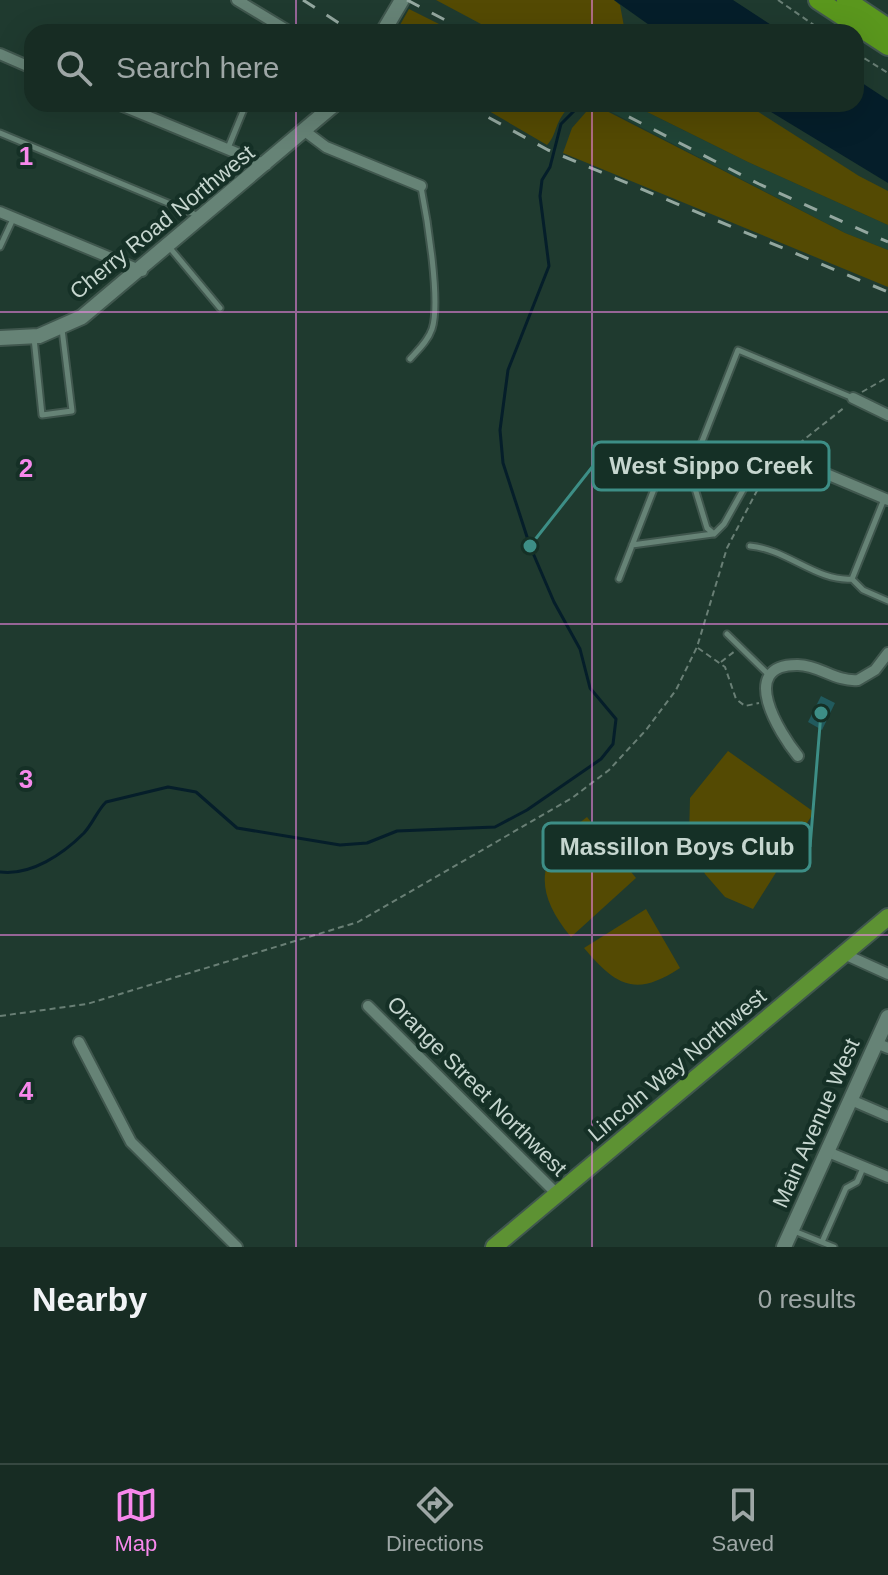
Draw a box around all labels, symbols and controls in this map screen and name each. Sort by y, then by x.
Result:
search box [24,24,864,112]
icon: search [52,46,96,90]
text: Search here [116,51,279,84]
street label: Cherry Road Northwest [65,140,259,304]
text: 1 [19,141,33,171]
callout: West Sippo Creek [593,442,829,490]
text: West Sippo Creek [609,452,813,479]
text: 2 [19,453,33,483]
text: 3 [19,764,33,794]
callout: Massillon Boys Club [543,823,810,871]
text: Massillon Boys Club [560,833,794,860]
street label: Lincoln Way Northwest [583,983,771,1147]
street label: Orange Street Northwest [382,991,572,1181]
street label: Main Avenue West [767,1034,865,1212]
text: 4 [19,1076,34,1106]
text: Nearby [32,1280,147,1318]
text: 0 results [758,1284,856,1314]
tab: Map [114,1483,158,1557]
tab: Directions [386,1483,484,1557]
tab: Saved [712,1483,774,1557]

